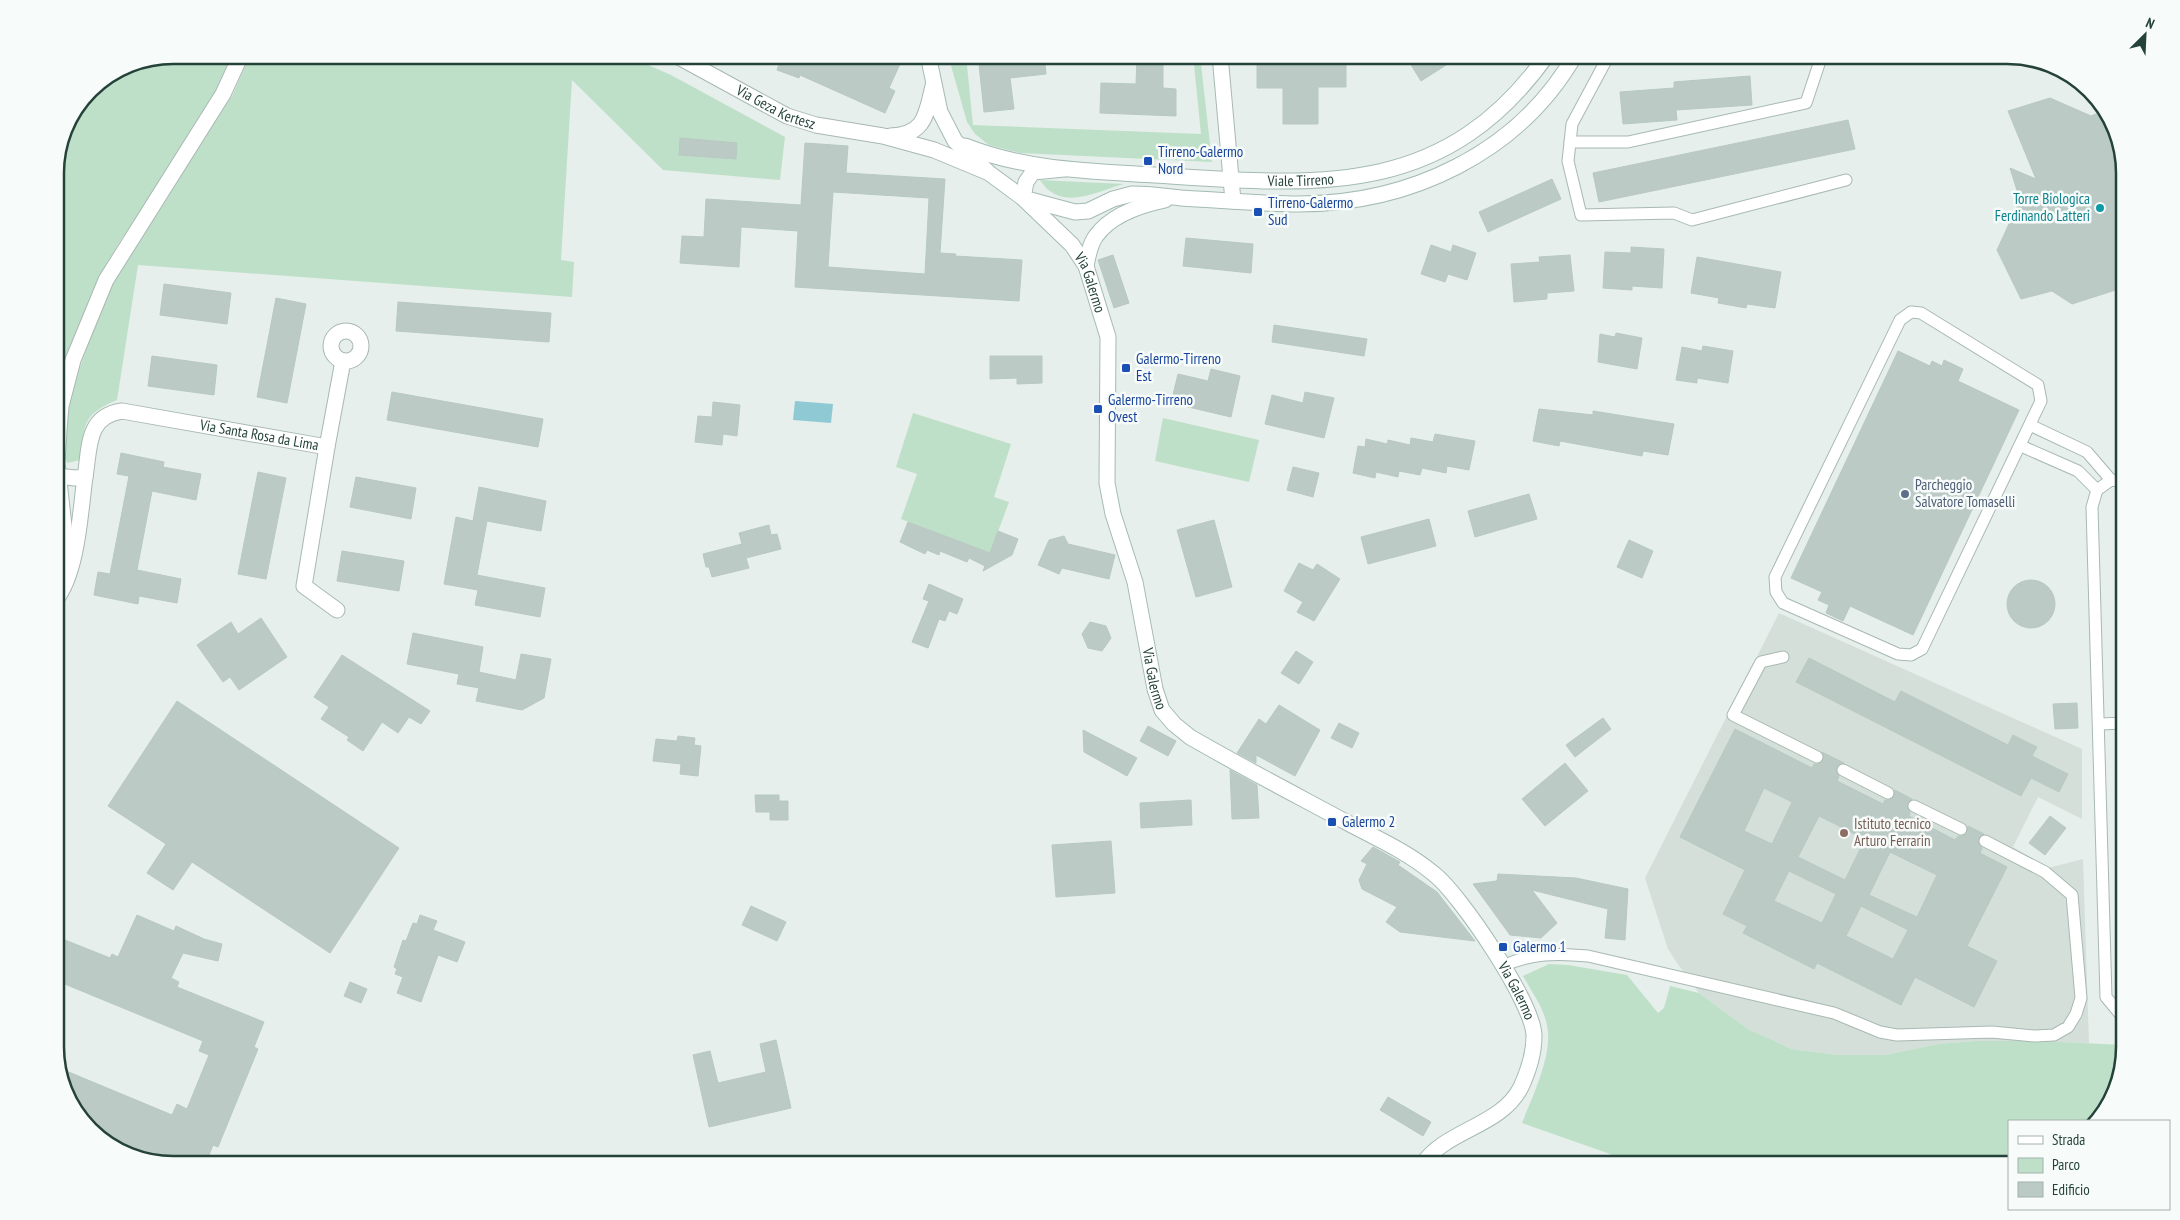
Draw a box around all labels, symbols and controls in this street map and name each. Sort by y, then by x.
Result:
north arrow [2120,10,2170,60]
text: N [2143,13,2157,33]
street label: Via Geza Kertesz [732,80,818,133]
place label: Tirreno-Galermo Nord [1158,142,1243,178]
marker: Tirreno-Galermo Nord [1142,155,1154,167]
street label: Viale Tirreno [1267,169,1335,190]
place label: Torre Biologica Ferdinando Latteri [1995,189,2090,225]
place label: Tirreno-Galermo Sud [1268,193,1353,229]
marker: Torre Biologica Ferdinando Latteri [2094,202,2106,214]
marker: Tirreno-Galermo Sud [1252,206,1264,218]
street label: Via Galermo [1070,248,1110,315]
place label: Galermo-Tirreno Est [1136,349,1221,385]
marker: Galermo-Tirreno Est [1120,362,1132,374]
place label: Galermo-Tirreno Ovest [1108,390,1193,426]
marker: Galermo-Tirreno Ovest [1092,403,1104,415]
street label: Via Santa Rosa da Lima [198,415,320,454]
place label: Parcheggio Salvatore Tomaselli [1915,475,2015,511]
marker: Parcheggio Salvatore Tomaselli [1899,488,1911,500]
street label: Via Galermo [1138,645,1171,712]
place label: Galermo 2 [1342,812,1395,831]
place label: Istituto tecnico Arturo Ferrarin [1854,814,1931,850]
marker: Galermo 2 [1326,816,1338,828]
marker: Istituto tecnico Arturo Ferrarin [1838,827,1850,839]
place label: Galermo 1 [1513,937,1566,956]
marker: Galermo 1 [1497,941,1509,953]
street label: Via Galermo [1493,957,1540,1022]
legend [2008,1120,2170,1210]
text: Strada [2052,1130,2085,1149]
text: Parco [2052,1155,2080,1174]
text: Edificio [2052,1180,2090,1199]

